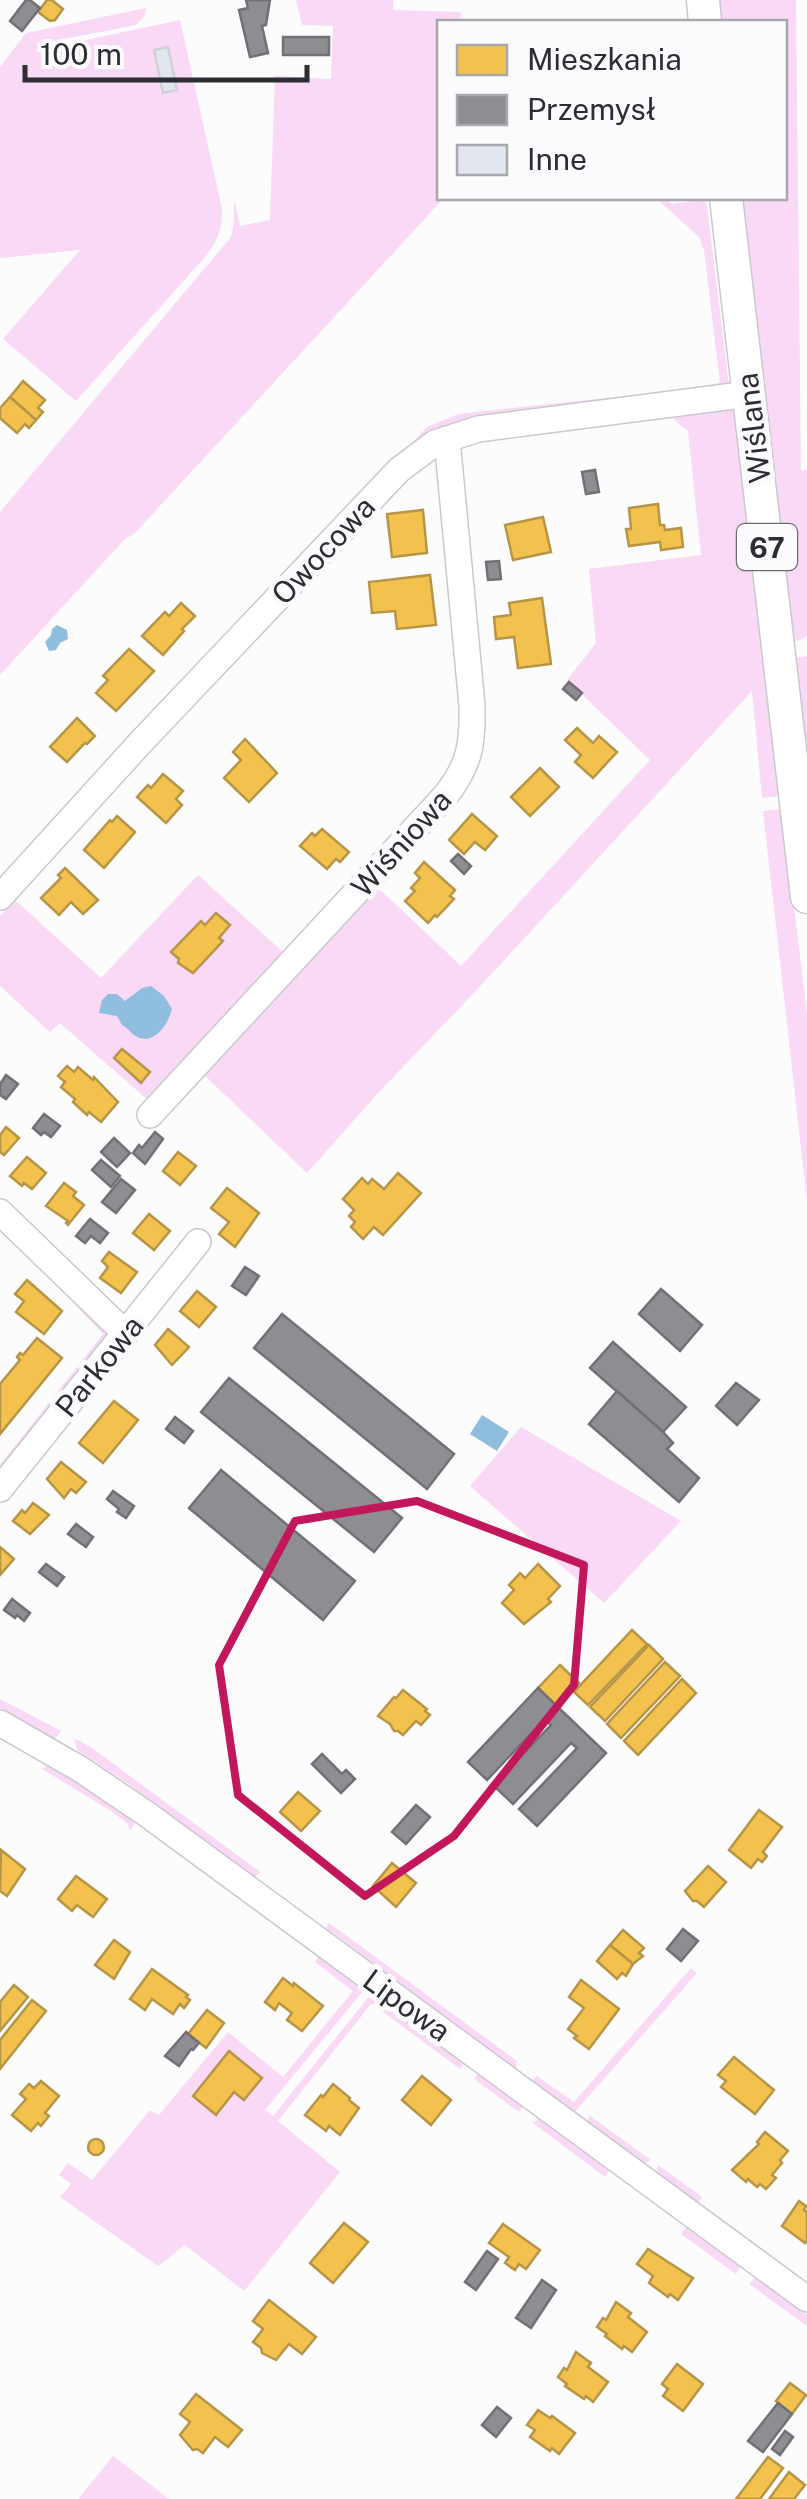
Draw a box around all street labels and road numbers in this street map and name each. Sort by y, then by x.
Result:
street label: Wiślana [728,371,778,485]
street label: Owocowa [264,488,382,612]
road number: 67 [737,524,797,570]
street label: Wiśniowa [343,782,459,904]
street label: Parkowa [47,1308,151,1424]
street label: Lipowa [356,1961,458,2049]

